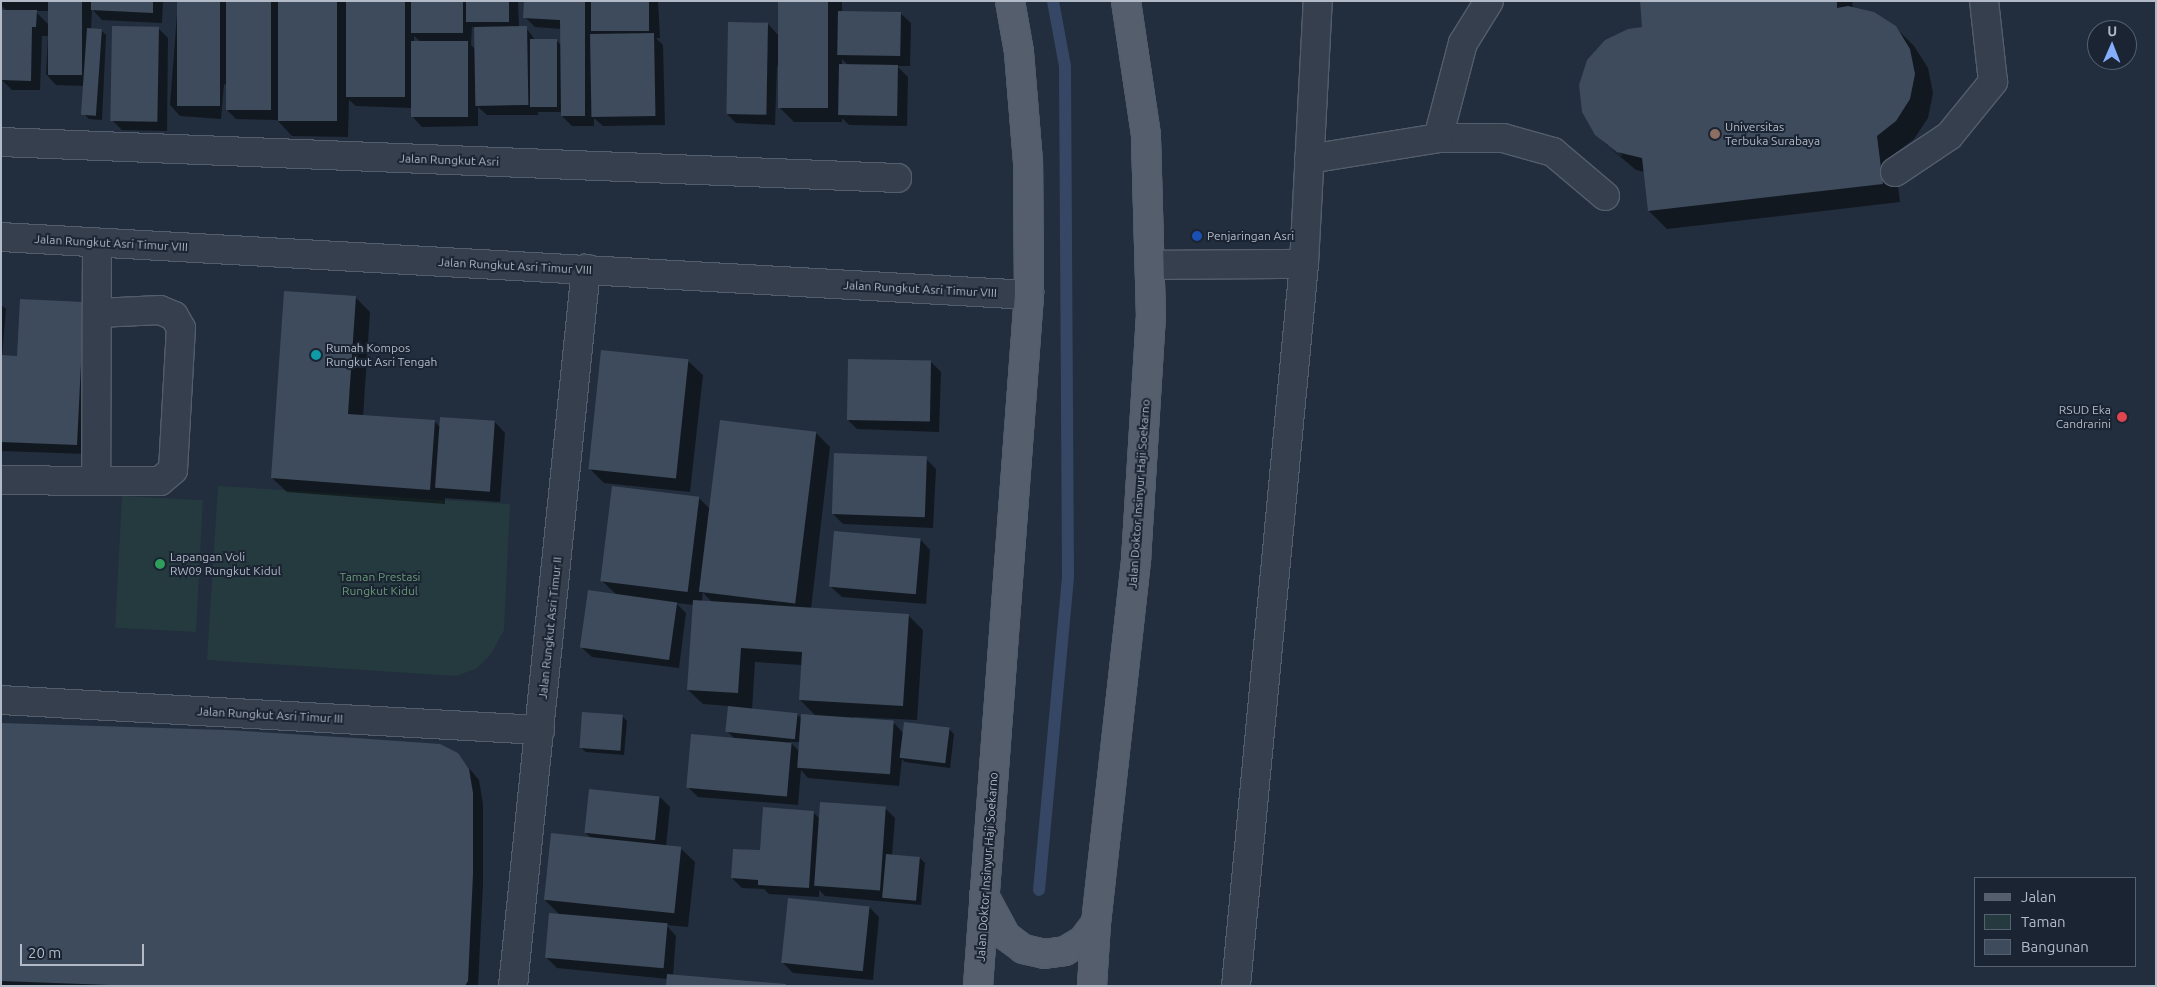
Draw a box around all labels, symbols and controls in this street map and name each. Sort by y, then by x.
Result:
north arrow [2087,20,2137,70]
text: U [2107,23,2117,39]
place label: Universitas Terbuka Surabaya [1725,120,1820,148]
marker: Universitas Terbuka Surabaya [1709,128,1721,140]
street label: Jalan Rungkut Asri [399,151,499,169]
place label: Penjaringan Asri [1207,229,1294,243]
marker: Penjaringan Asri [1191,230,1203,242]
street label: Jalan Rungkut Asri Timur VIII [34,232,188,254]
street label: Jalan Rungkut Asri Timur VIII [438,255,592,277]
street label: Jalan Rungkut Asri Timur VIII [843,278,997,300]
place label: Rumah Kompos Rungkut Asri Tengah [326,341,437,369]
marker: Rumah Kompos Rungkut Asri Tengah [310,349,322,361]
street label: Jalan Doktor Insinyur Haji Soekarno [1125,399,1153,589]
place label: RSUD Eka Candrarini [2056,403,2111,431]
marker: RSUD Eka Candrarini [2115,410,2129,424]
place label: Lapangan Voli RW09 Rungkut Kidul [170,550,281,578]
street label: Jalan Rungkut Asri Timur II [535,556,565,700]
marker: Lapangan Voli RW09 Rungkut Kidul [154,558,166,570]
park label: Taman Prestasi Rungkut Kidul [339,570,421,598]
street label: Jalan Rungkut Asri Timur III [197,704,343,726]
street label: Jalan Doktor Insinyur Haji Soekarno [973,772,1001,962]
legend [1974,877,2137,967]
text: Jalan [2021,888,2056,905]
text: Taman [2021,913,2066,930]
scale bar [22,934,146,966]
text: Bangunan [2021,938,2089,955]
text: 20 m [28,944,61,961]

